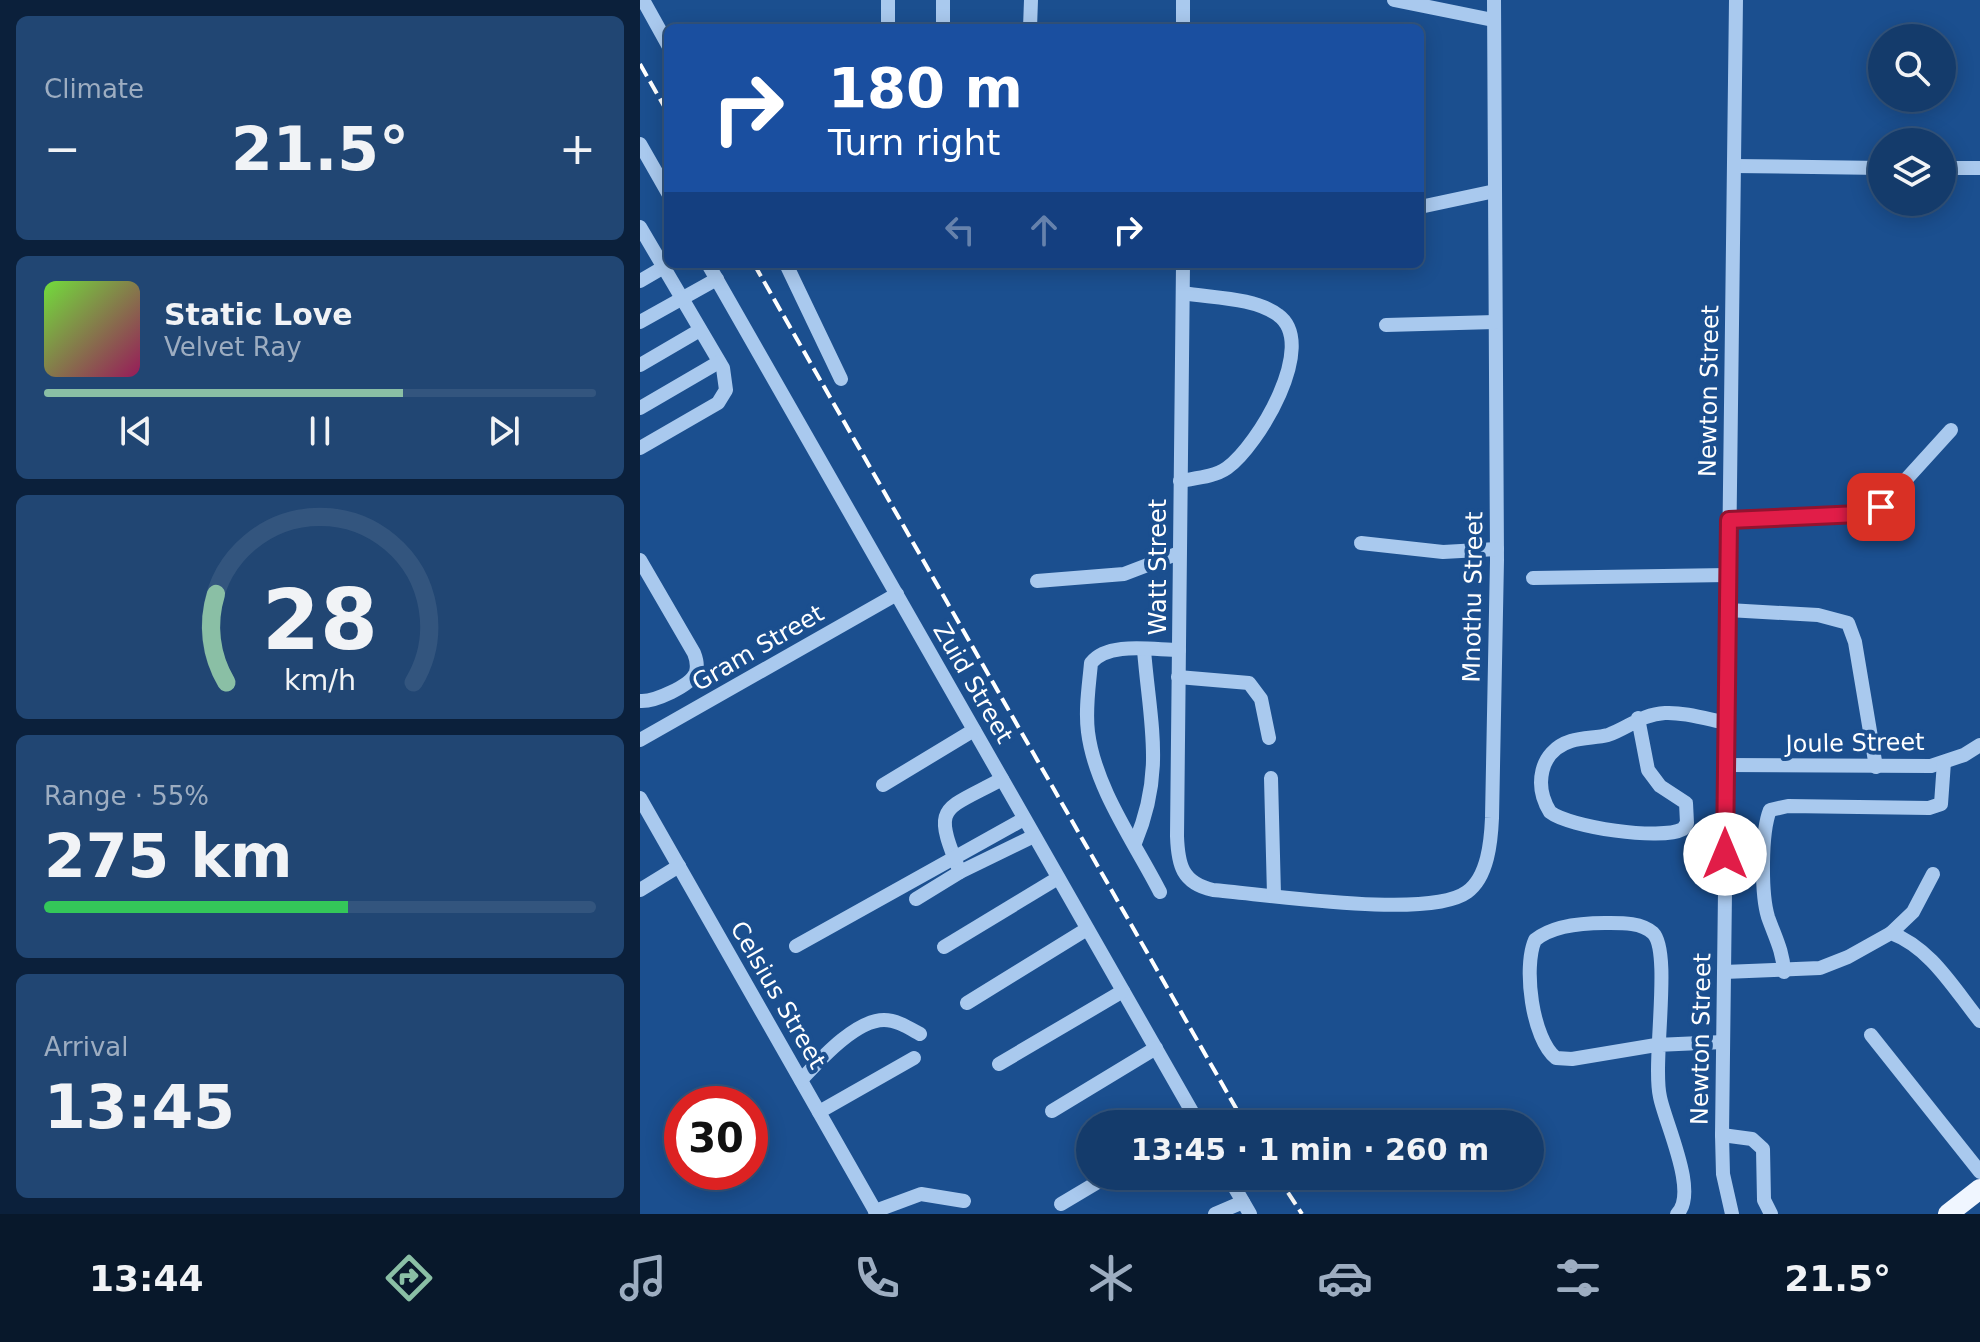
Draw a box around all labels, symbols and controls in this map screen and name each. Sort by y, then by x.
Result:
map controls [1868,24,1956,216]
button: search [1868,24,1956,112]
text: 180 m [828,55,1023,120]
icon: right [696,56,800,160]
text: Climate [44,74,144,104]
text: 21.5° [231,114,409,184]
text: Turn right [828,122,1000,163]
text: − [44,123,81,174]
text: + [559,123,596,174]
button: layers [1868,128,1956,216]
icon: left [938,208,982,252]
icon: ahead [1022,208,1066,252]
icon: right [1106,208,1150,252]
text: Static Love [164,297,353,332]
street label: Newton Street [1693,305,1725,477]
text: Velvet Ray [164,332,302,362]
icon: previous [114,409,158,453]
icon: pause [298,409,342,453]
icon: next [482,409,526,453]
pin [1847,473,1915,541]
icon: arrive [1859,485,1903,529]
street label: Watt Street [1144,499,1172,635]
street label: Mnothu Street [1458,511,1488,683]
text: 28 [262,572,378,669]
street label: Gram Street [687,599,829,697]
street label: Zuid Street [927,618,1019,748]
text: km/h [284,663,356,697]
street label: Joule Street [1783,728,1925,758]
text: Range · 55% [44,781,209,811]
position arrow [1683,812,1767,896]
text: 275 km [44,821,293,891]
street label: Celsius Street [724,916,832,1074]
street label: Newton Street [1685,953,1717,1125]
text: Arrival [44,1032,128,1062]
text: 13:45 [44,1072,235,1142]
speed limit sign: 30 [664,1086,768,1190]
text: 13:45 · 1 min · 260 m [1131,1132,1489,1167]
icon: directions [381,1250,437,1306]
icon: music [615,1250,671,1306]
icon: phone [849,1250,905,1306]
icon: climate [1083,1250,1139,1306]
icon: car [1317,1250,1373,1306]
icon: filters [1550,1250,1606,1306]
text: 13:44 [89,1258,204,1299]
text: 21.5° [1784,1258,1891,1299]

